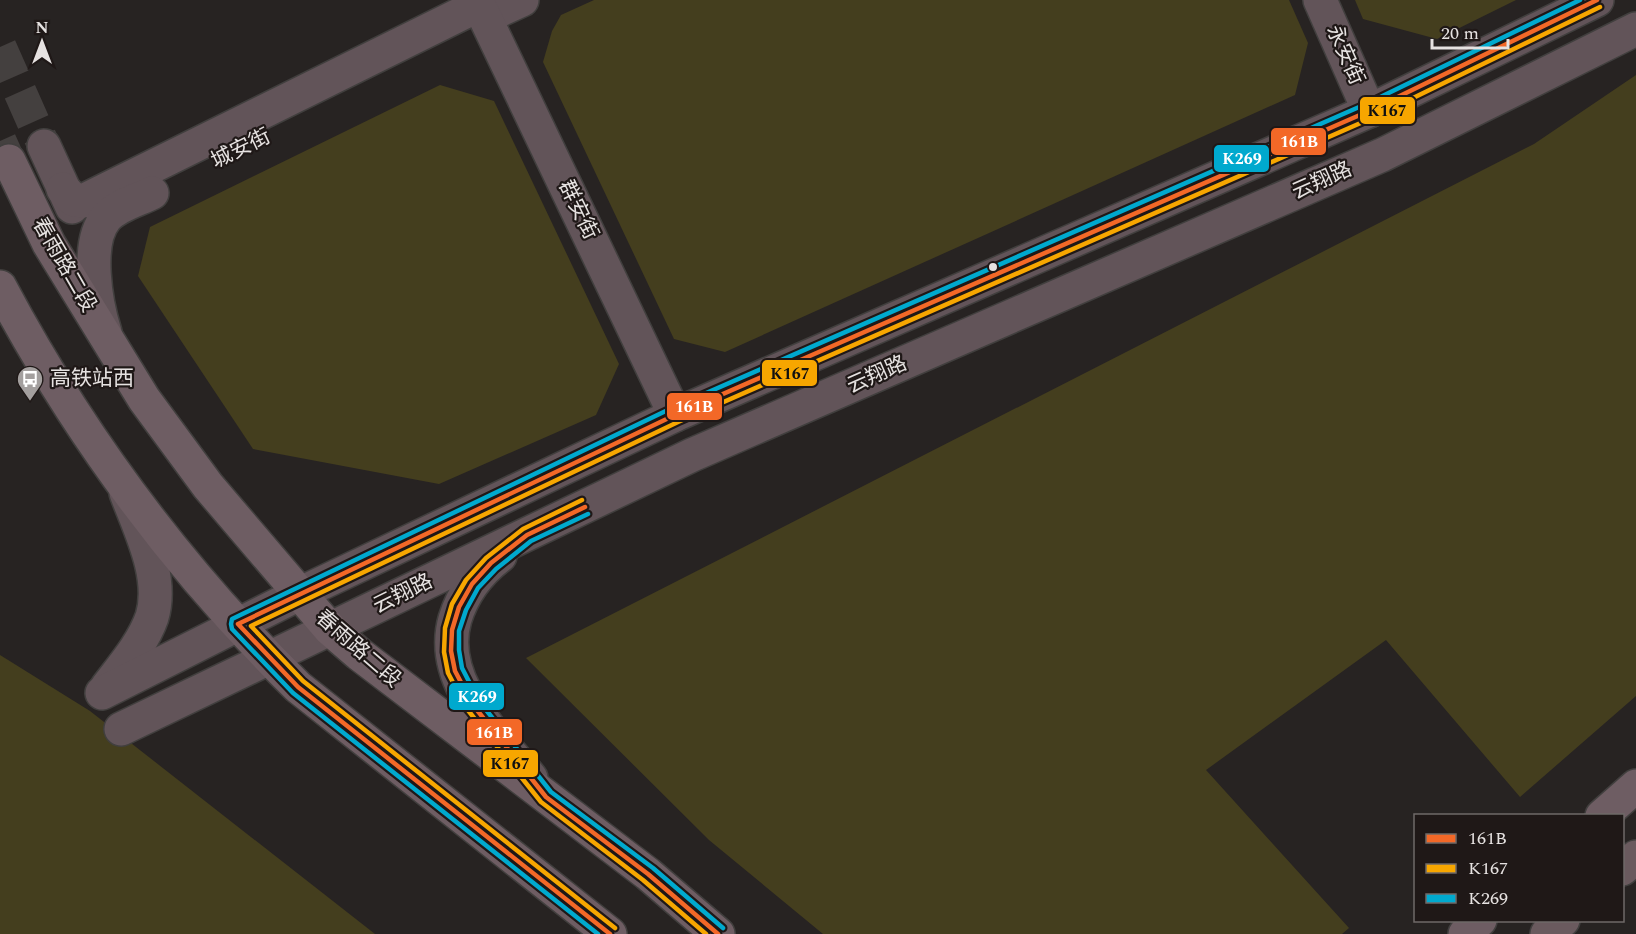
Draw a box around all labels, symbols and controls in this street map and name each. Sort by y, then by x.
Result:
north arrow [12,12,72,72]
scale bar [1432,12,1508,50]
text: N [35,16,49,40]
street label: 永安街 [1318,20,1372,90]
text: 20 m [1441,20,1479,47]
line badge: K167 [1359,96,1416,125]
text: K167 [1367,99,1407,123]
street label: 城安街 [206,121,276,177]
line badge: 161B [1270,127,1327,156]
text: 161B [1280,130,1318,154]
line badge: K269 [1213,144,1270,173]
text: K269 [1222,147,1262,171]
street label: 云翔路 [1287,154,1357,208]
street label: 群安街 [550,175,606,245]
street label: 春雨路二段 [24,212,104,318]
unlabelled marker [987,261,999,273]
street label: 云翔路 [842,348,912,402]
line badge: K167 [761,359,818,387]
text: K167 [770,362,810,386]
place label: 高铁站西 [50,363,134,395]
bus stop icon: 高铁站西 [15,364,45,402]
line badge: 161B [666,392,723,421]
text: 161B [675,395,713,419]
street label: 云翔路 [368,566,438,622]
street label: 春雨路二段 [308,602,408,696]
line badge: K269 [448,682,505,711]
text: K269 [457,685,497,709]
line badge: 161B [466,718,523,746]
text: 161B [475,721,513,745]
line badge: K167 [482,749,539,778]
text: K167 [490,752,530,776]
legend [1414,814,1624,922]
text: 161B [1468,825,1507,852]
text: K167 [1468,855,1508,882]
text: K269 [1468,885,1508,912]

